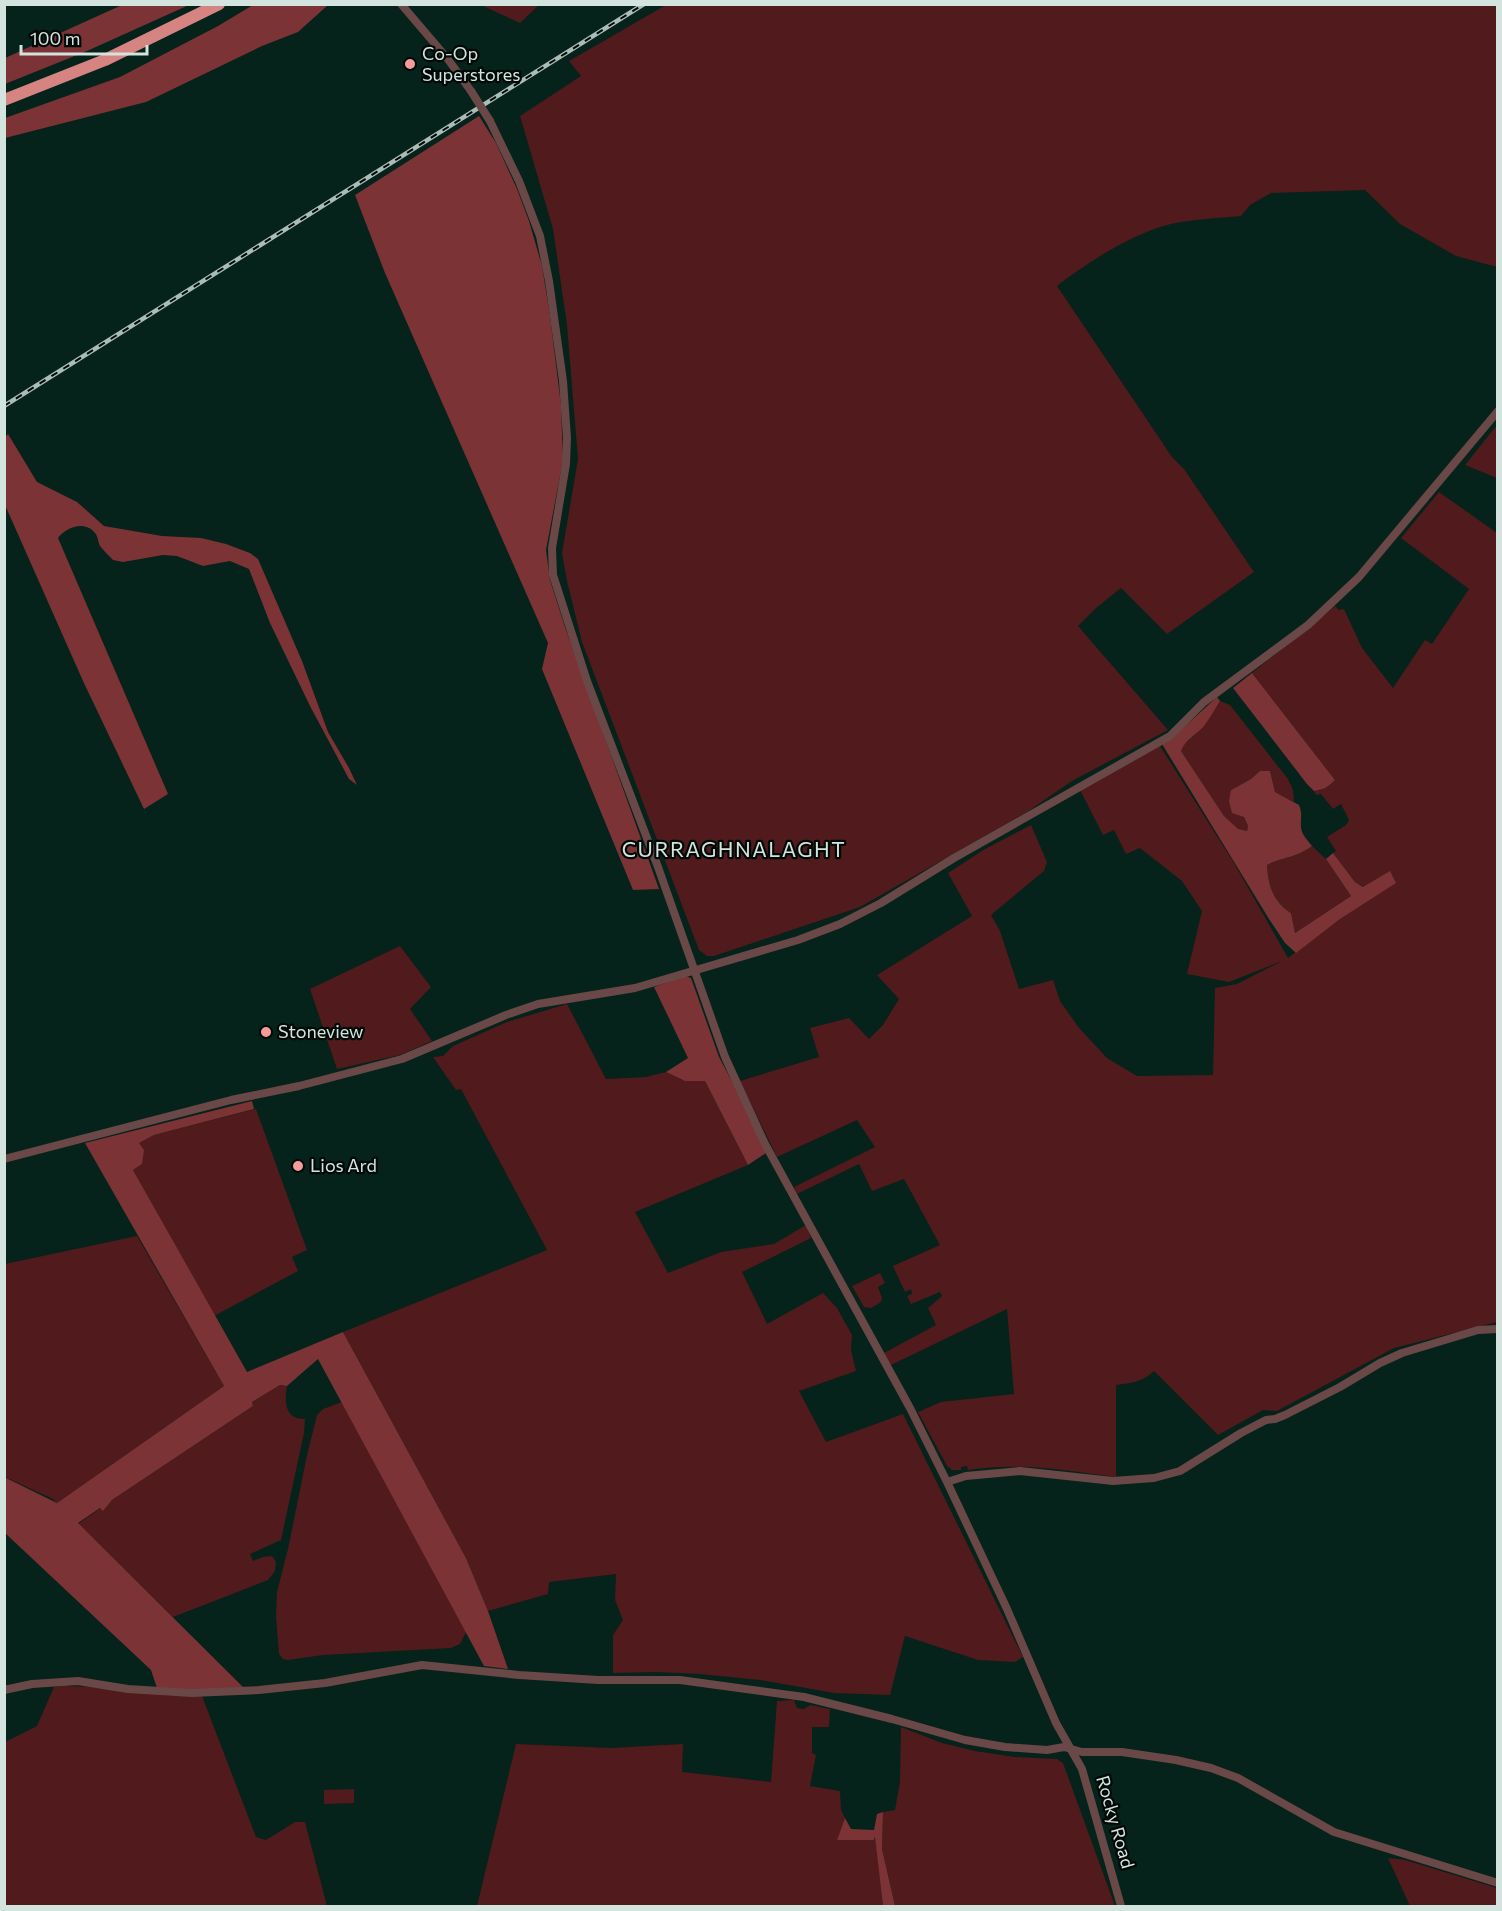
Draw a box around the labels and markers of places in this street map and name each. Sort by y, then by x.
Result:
place label: Co-Op Superstores [422,42,520,85]
marker: Co-Op Superstores [403,57,417,71]
place label: Stoneview [278,1020,364,1042]
marker: Stoneview [259,1025,273,1039]
place label: Lios Ard [310,1154,377,1176]
marker: Lios Ard [291,1159,305,1173]

